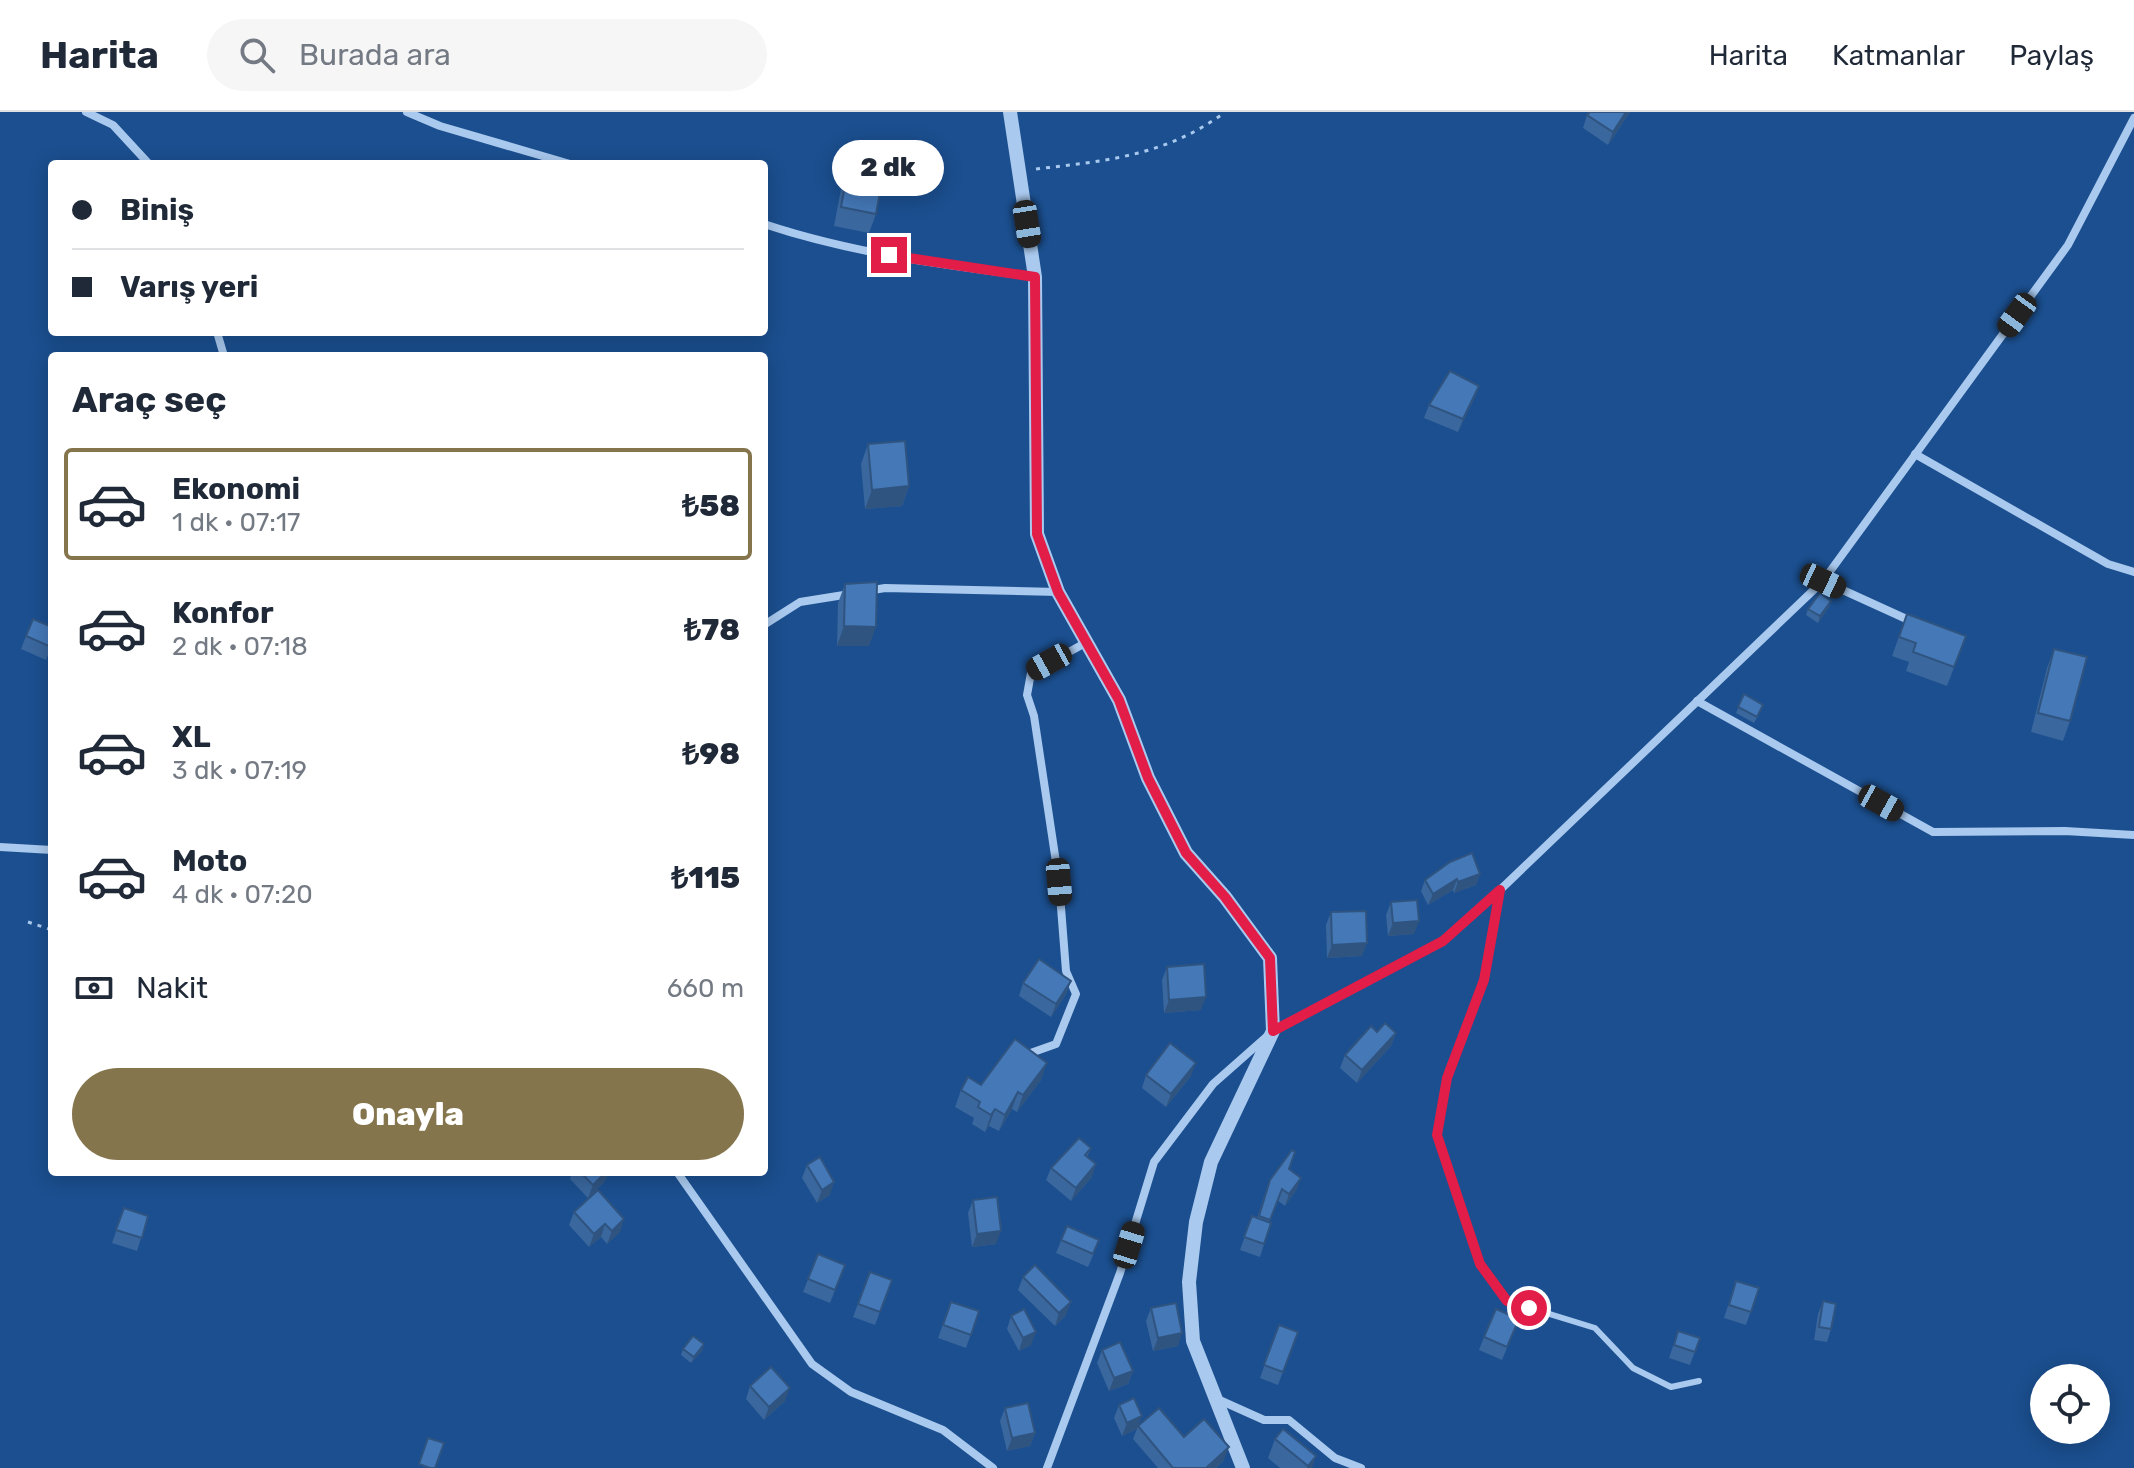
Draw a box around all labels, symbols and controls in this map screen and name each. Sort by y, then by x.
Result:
search box [207,19,767,91]
text: Harita [40,32,159,78]
icon: search [235,33,279,77]
text: Burada ara [299,37,451,73]
text: Harita [1709,39,1788,72]
text: Katmanlar [1832,39,1965,72]
text: Paylaş [2009,39,2094,72]
callout: 2 dk [833,139,945,195]
text: 2 dk [860,152,916,183]
text: Biniş [120,192,194,228]
car [1011,198,1043,250]
route end [871,237,907,273]
text: Varış yeri [120,269,258,305]
car [1993,289,2041,341]
text: Araç seç [72,378,227,421]
icon: car [76,468,148,540]
text: Ekonomi [172,471,300,507]
text: ₺58 [682,488,740,524]
text: 1 dk · 07:17 [172,507,300,538]
car [1796,560,1850,602]
icon: car [76,592,148,664]
text: Konfor [172,595,274,631]
text: ₺78 [684,612,740,648]
text: 2 dk · 07:18 [172,631,308,662]
car [1022,640,1076,684]
icon: car [76,716,148,788]
text: XL [172,719,211,755]
text: ₺98 [682,736,740,772]
text: 3 dk · 07:19 [172,755,307,786]
car [1854,781,1908,825]
icon: car [76,840,148,912]
text: Moto [172,843,247,879]
car [1045,857,1073,907]
text: ₺115 [671,860,740,896]
text: 4 dk · 07:20 [172,879,313,910]
icon: cash [72,966,116,1010]
text: Nakit [136,970,208,1006]
text: 660 m [667,973,744,1004]
button: Onayla [72,1068,744,1160]
car [1111,1219,1147,1271]
route start [1511,1290,1547,1326]
map controls [2030,1364,2110,1444]
button: locate [2030,1364,2110,1444]

